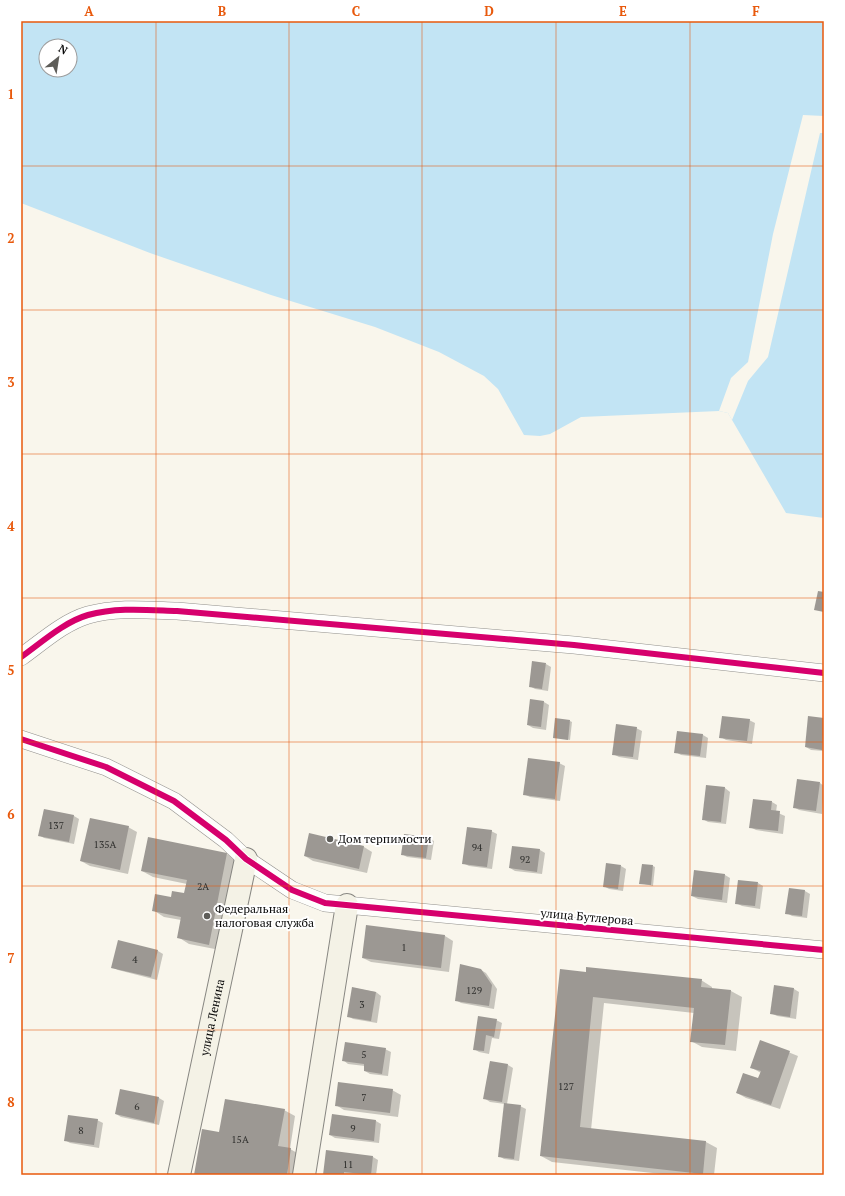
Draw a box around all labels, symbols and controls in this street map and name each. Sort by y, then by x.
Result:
text: A [84,2,94,20]
text: B [218,2,226,20]
text: C [352,2,360,20]
text: D [484,2,494,20]
text: E [619,2,627,20]
text: F [752,2,760,20]
north arrow [38,38,78,78]
text: N [56,41,71,58]
text: 1 [7,85,15,103]
text: 2 [7,229,15,247]
text: 3 [7,373,15,391]
text: 4 [7,517,15,535]
text: 5 [7,661,15,679]
text: 6 [7,805,15,823]
house number: 137 [48,819,64,832]
place label: Дом терпимости [338,831,432,846]
marker: Дом терпимости [325,834,335,844]
house number: 135А [94,838,117,851]
house number: 94 [472,841,483,854]
house number: 92 [520,853,530,866]
house number: 2А [197,880,209,893]
place label: Федеральная налоговая служба [215,901,314,930]
street label: улица Бутлерова [539,905,634,928]
marker: Федеральная налоговая служба [202,911,212,921]
house number: 1 [401,941,407,954]
text: 7 [7,949,15,967]
house number: 4 [132,953,138,966]
street label: улица Ленина [196,978,227,1058]
house number: 129 [466,984,482,997]
house number: 3 [359,998,365,1011]
house number: 5 [361,1048,367,1061]
house number: 127 [558,1080,574,1093]
house number: 7 [361,1091,367,1104]
text: 8 [7,1093,15,1111]
house number: 6 [134,1100,140,1113]
house number: 9 [350,1122,356,1135]
house number: 8 [78,1124,84,1137]
house number: 15А [231,1133,249,1146]
house number: 11 [343,1158,353,1171]

